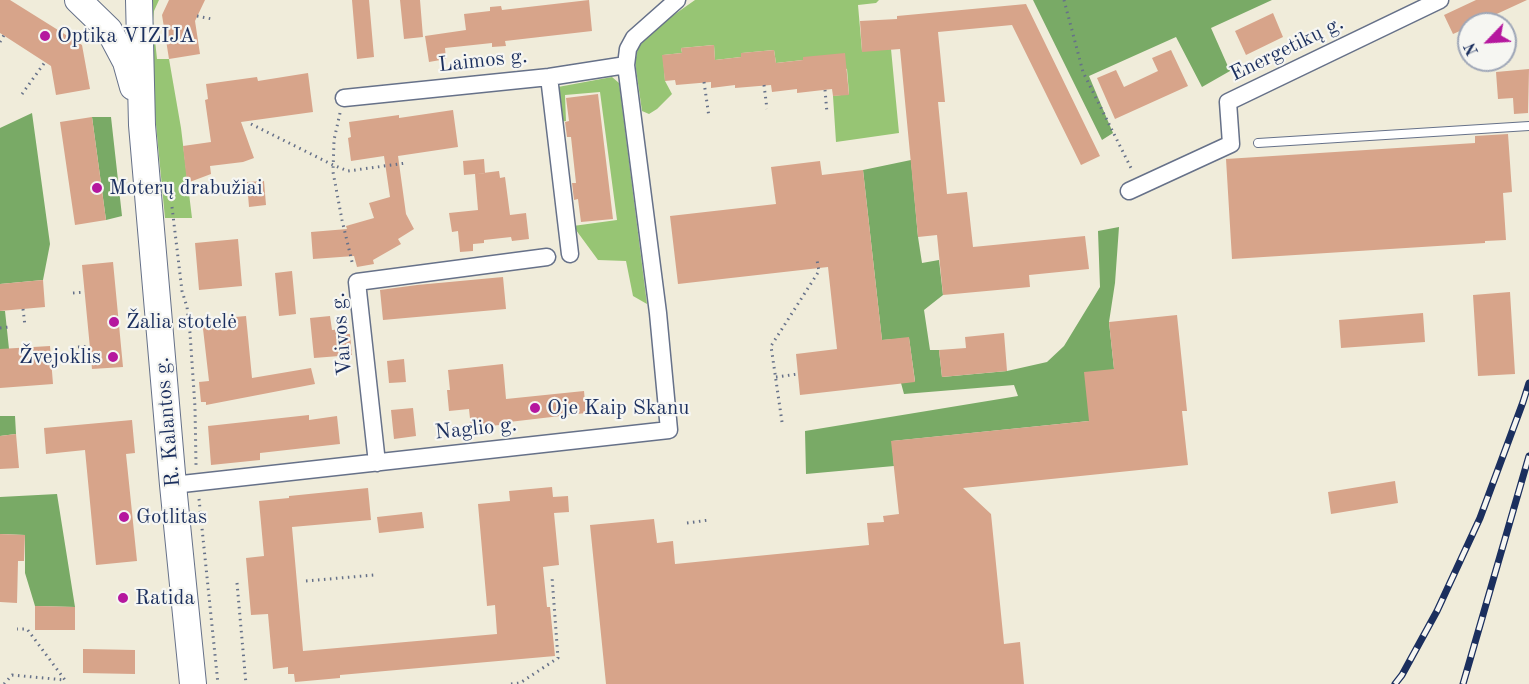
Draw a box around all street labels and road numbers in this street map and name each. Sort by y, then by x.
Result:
street label: Energetikų g. [1226,11,1348,87]
street label: Laimos g. [437,44,529,78]
street label: Vaivos g. [326,291,358,377]
street label: R. Kalantos g. [150,356,186,488]
street label: Naglio g. [434,412,518,446]

